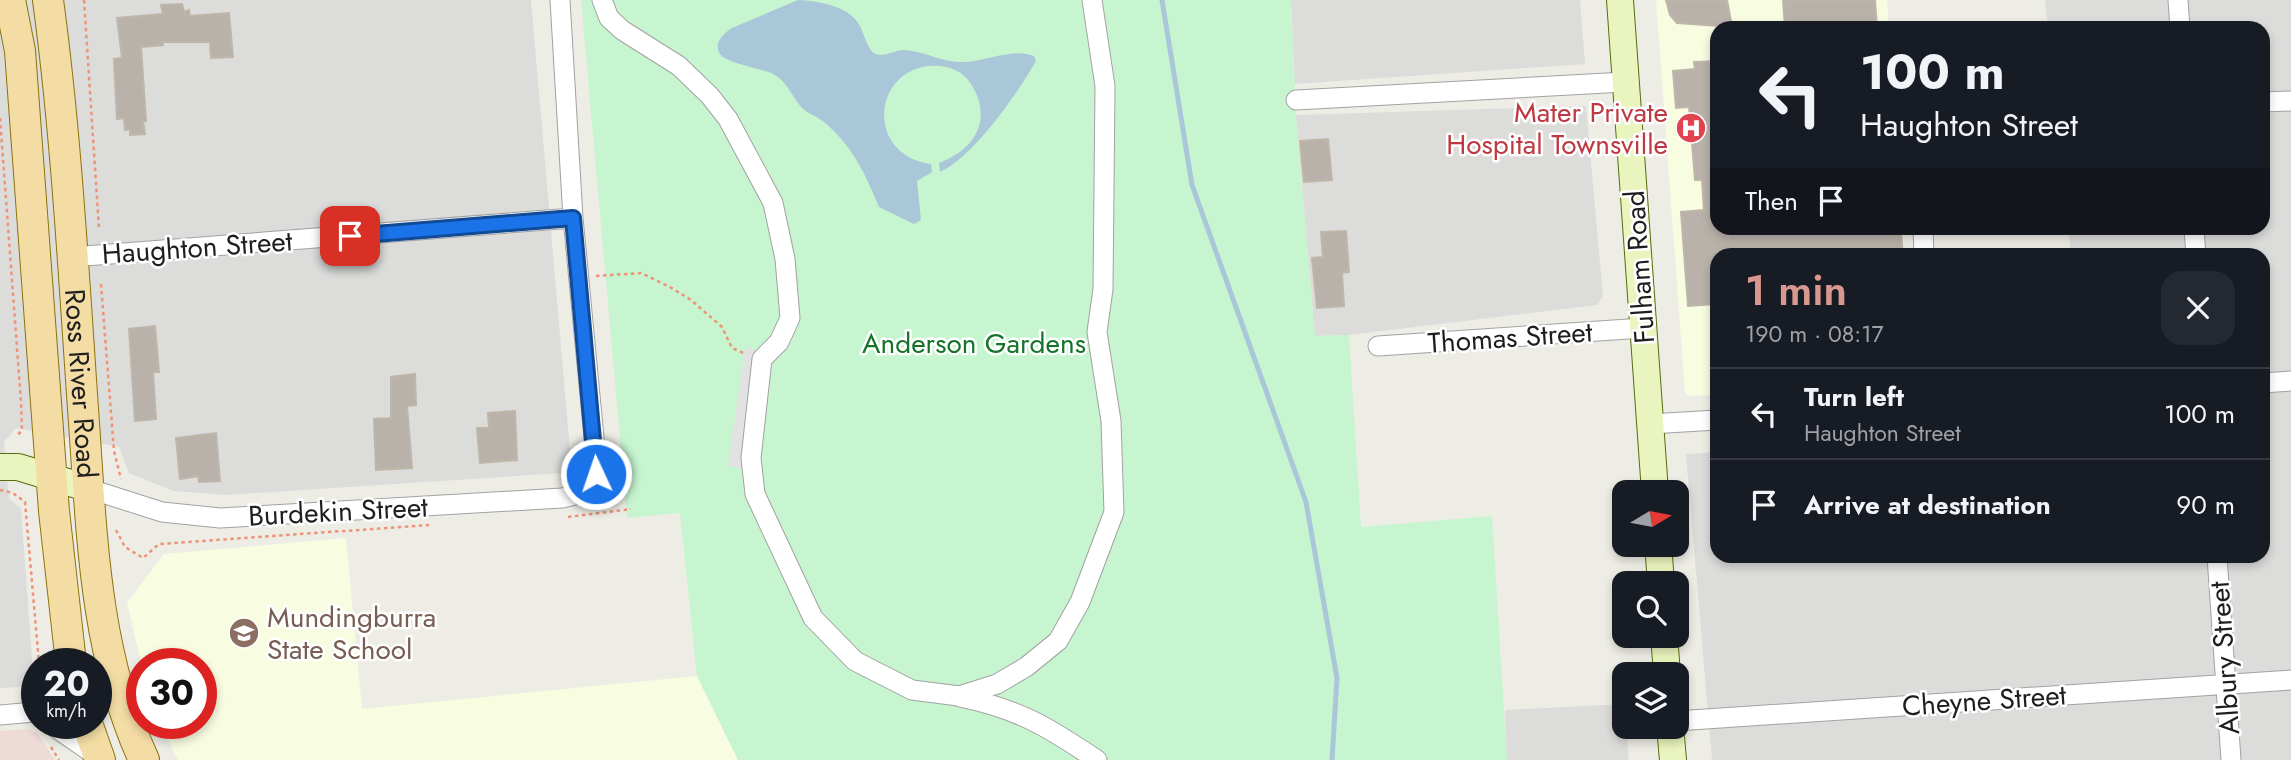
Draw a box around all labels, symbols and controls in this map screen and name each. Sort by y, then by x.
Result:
text: 100 m [1860,37,2005,107]
icon: left [1745,49,1836,140]
place label: Mater Private Hospital Townsville [1446,92,1668,165]
text: Haughton Street [1860,102,2078,148]
hospital icon: Mater Private Hospital Townsville [1674,111,1708,145]
text: Then [1745,182,1798,220]
icon: arrive [1812,182,1850,220]
street label: Fulham Road [1614,189,1665,345]
pin [320,206,380,266]
icon: arrive [331,217,369,255]
street label: Haughton Street [100,220,294,275]
text: 1 min [1745,260,1847,321]
button: close [2161,271,2235,345]
street label: Ross River Road [54,288,108,480]
street label: Thomas Street [1426,311,1594,364]
text: 190 m · 08:17 [1745,317,1884,351]
park label: Anderson Gardens [862,323,1086,364]
text: Turn left [1804,378,1904,416]
icon: left [1745,395,1783,433]
text: 100 m [2164,395,2235,433]
text: Haughton Street [1804,416,1961,450]
position arrow [559,437,633,511]
north arrow [1612,480,1689,556]
map controls [1612,480,1689,739]
street label: Burdekin Street [247,486,429,537]
icon: arrive [1745,486,1783,524]
text: Arrive at destination [1804,486,2051,524]
text: 90 m [2176,486,2235,524]
button: search [1612,571,1689,648]
street label: Albury Street [2199,580,2250,736]
place label: Mundingburra State School [267,597,436,670]
school or university icon: Mundingburra State School [227,616,261,650]
speed limit sign: 30 [126,648,217,739]
text: 20 [43,659,90,709]
button: layers [1612,662,1689,739]
street label: Cheyne Street [1901,674,2068,727]
text: km/h [46,698,87,724]

